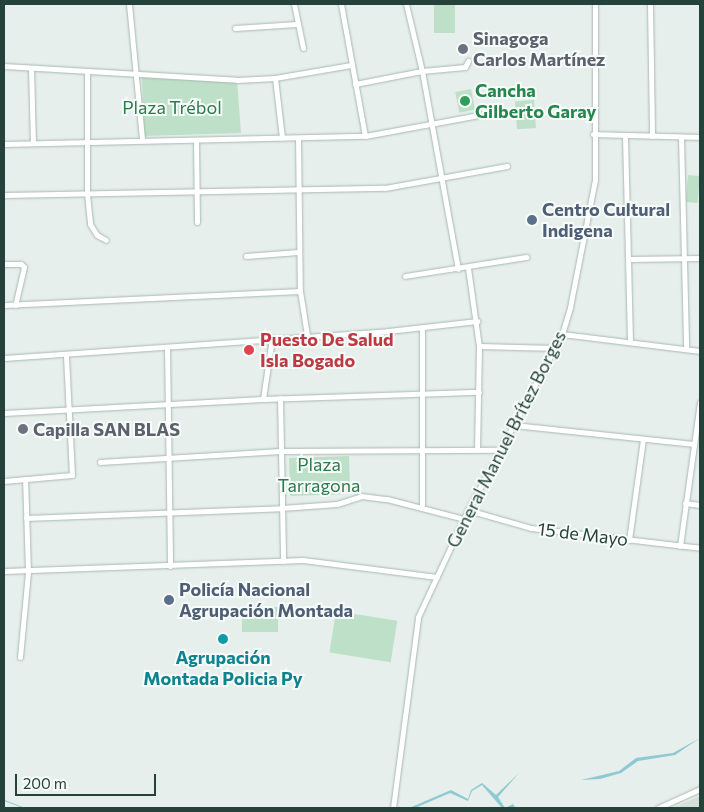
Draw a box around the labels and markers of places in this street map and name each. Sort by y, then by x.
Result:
place label: Sinagoga Carlos Martínez [473,28,605,70]
marker: Sinagoga Carlos Martínez [457,43,469,55]
place label: Cancha Gilberto Garay [475,80,596,122]
marker: Cancha Gilberto Garay [459,95,471,107]
place label: Centro Cultural Indigena [542,199,670,242]
marker: Centro Cultural Indigena [526,214,538,226]
place label: Puesto De Salud Isla Bogado [260,329,394,372]
marker: Puesto De Salud Isla Bogado [242,343,256,357]
place label: Capilla SAN BLAS [33,418,180,440]
marker: Capilla SAN BLAS [17,423,29,435]
place label: Policía Nacional Agrupación Montada [179,579,353,622]
marker: Policía Nacional Agrupación Montada [163,594,175,606]
marker: Agrupación Montada Policia Py [217,633,229,645]
place label: Agrupación Montada Policia Py [143,647,303,690]

